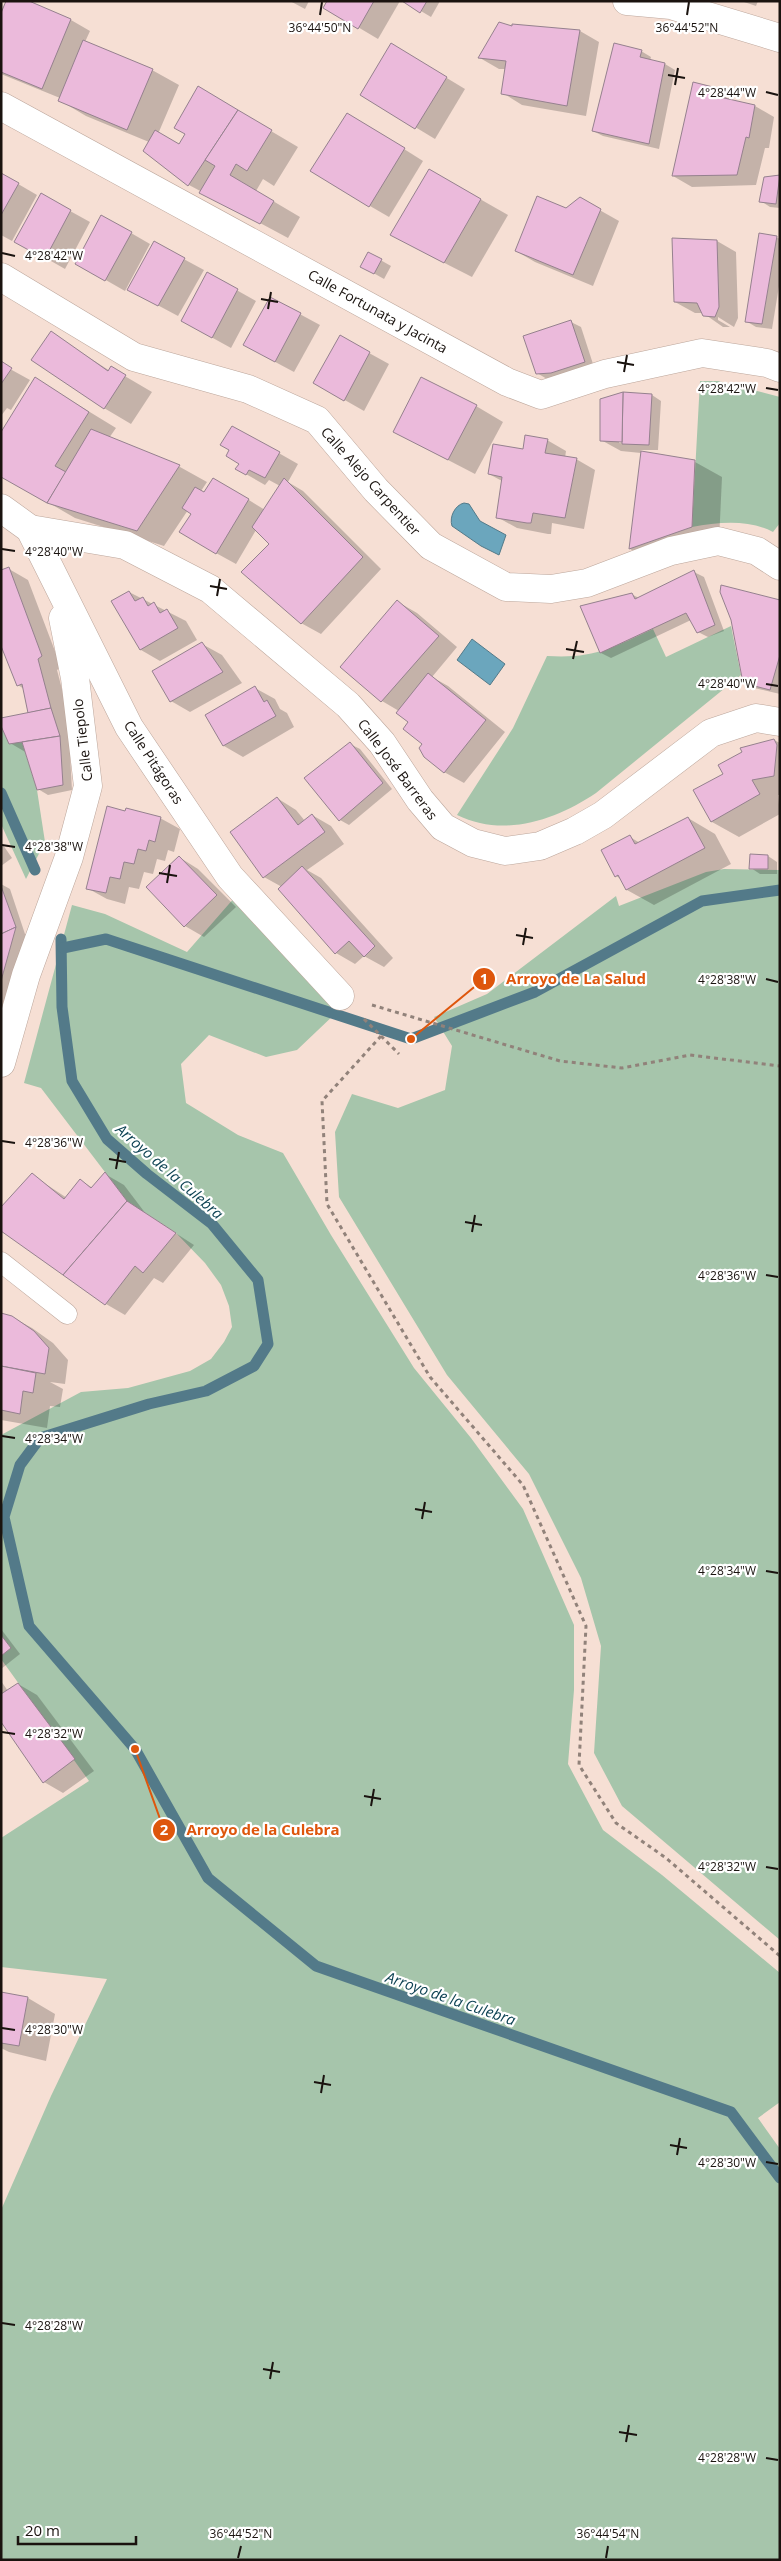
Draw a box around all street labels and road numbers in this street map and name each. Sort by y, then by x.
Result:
street label: Calle Fortunata y Jacinta [305,265,451,357]
street label: Calle Alejo Carpentier [317,422,425,540]
street label: Calle Tiepolo [67,698,97,782]
street label: Calle José Barreras [354,715,442,824]
street label: Calle Pitágoras [120,717,188,808]

